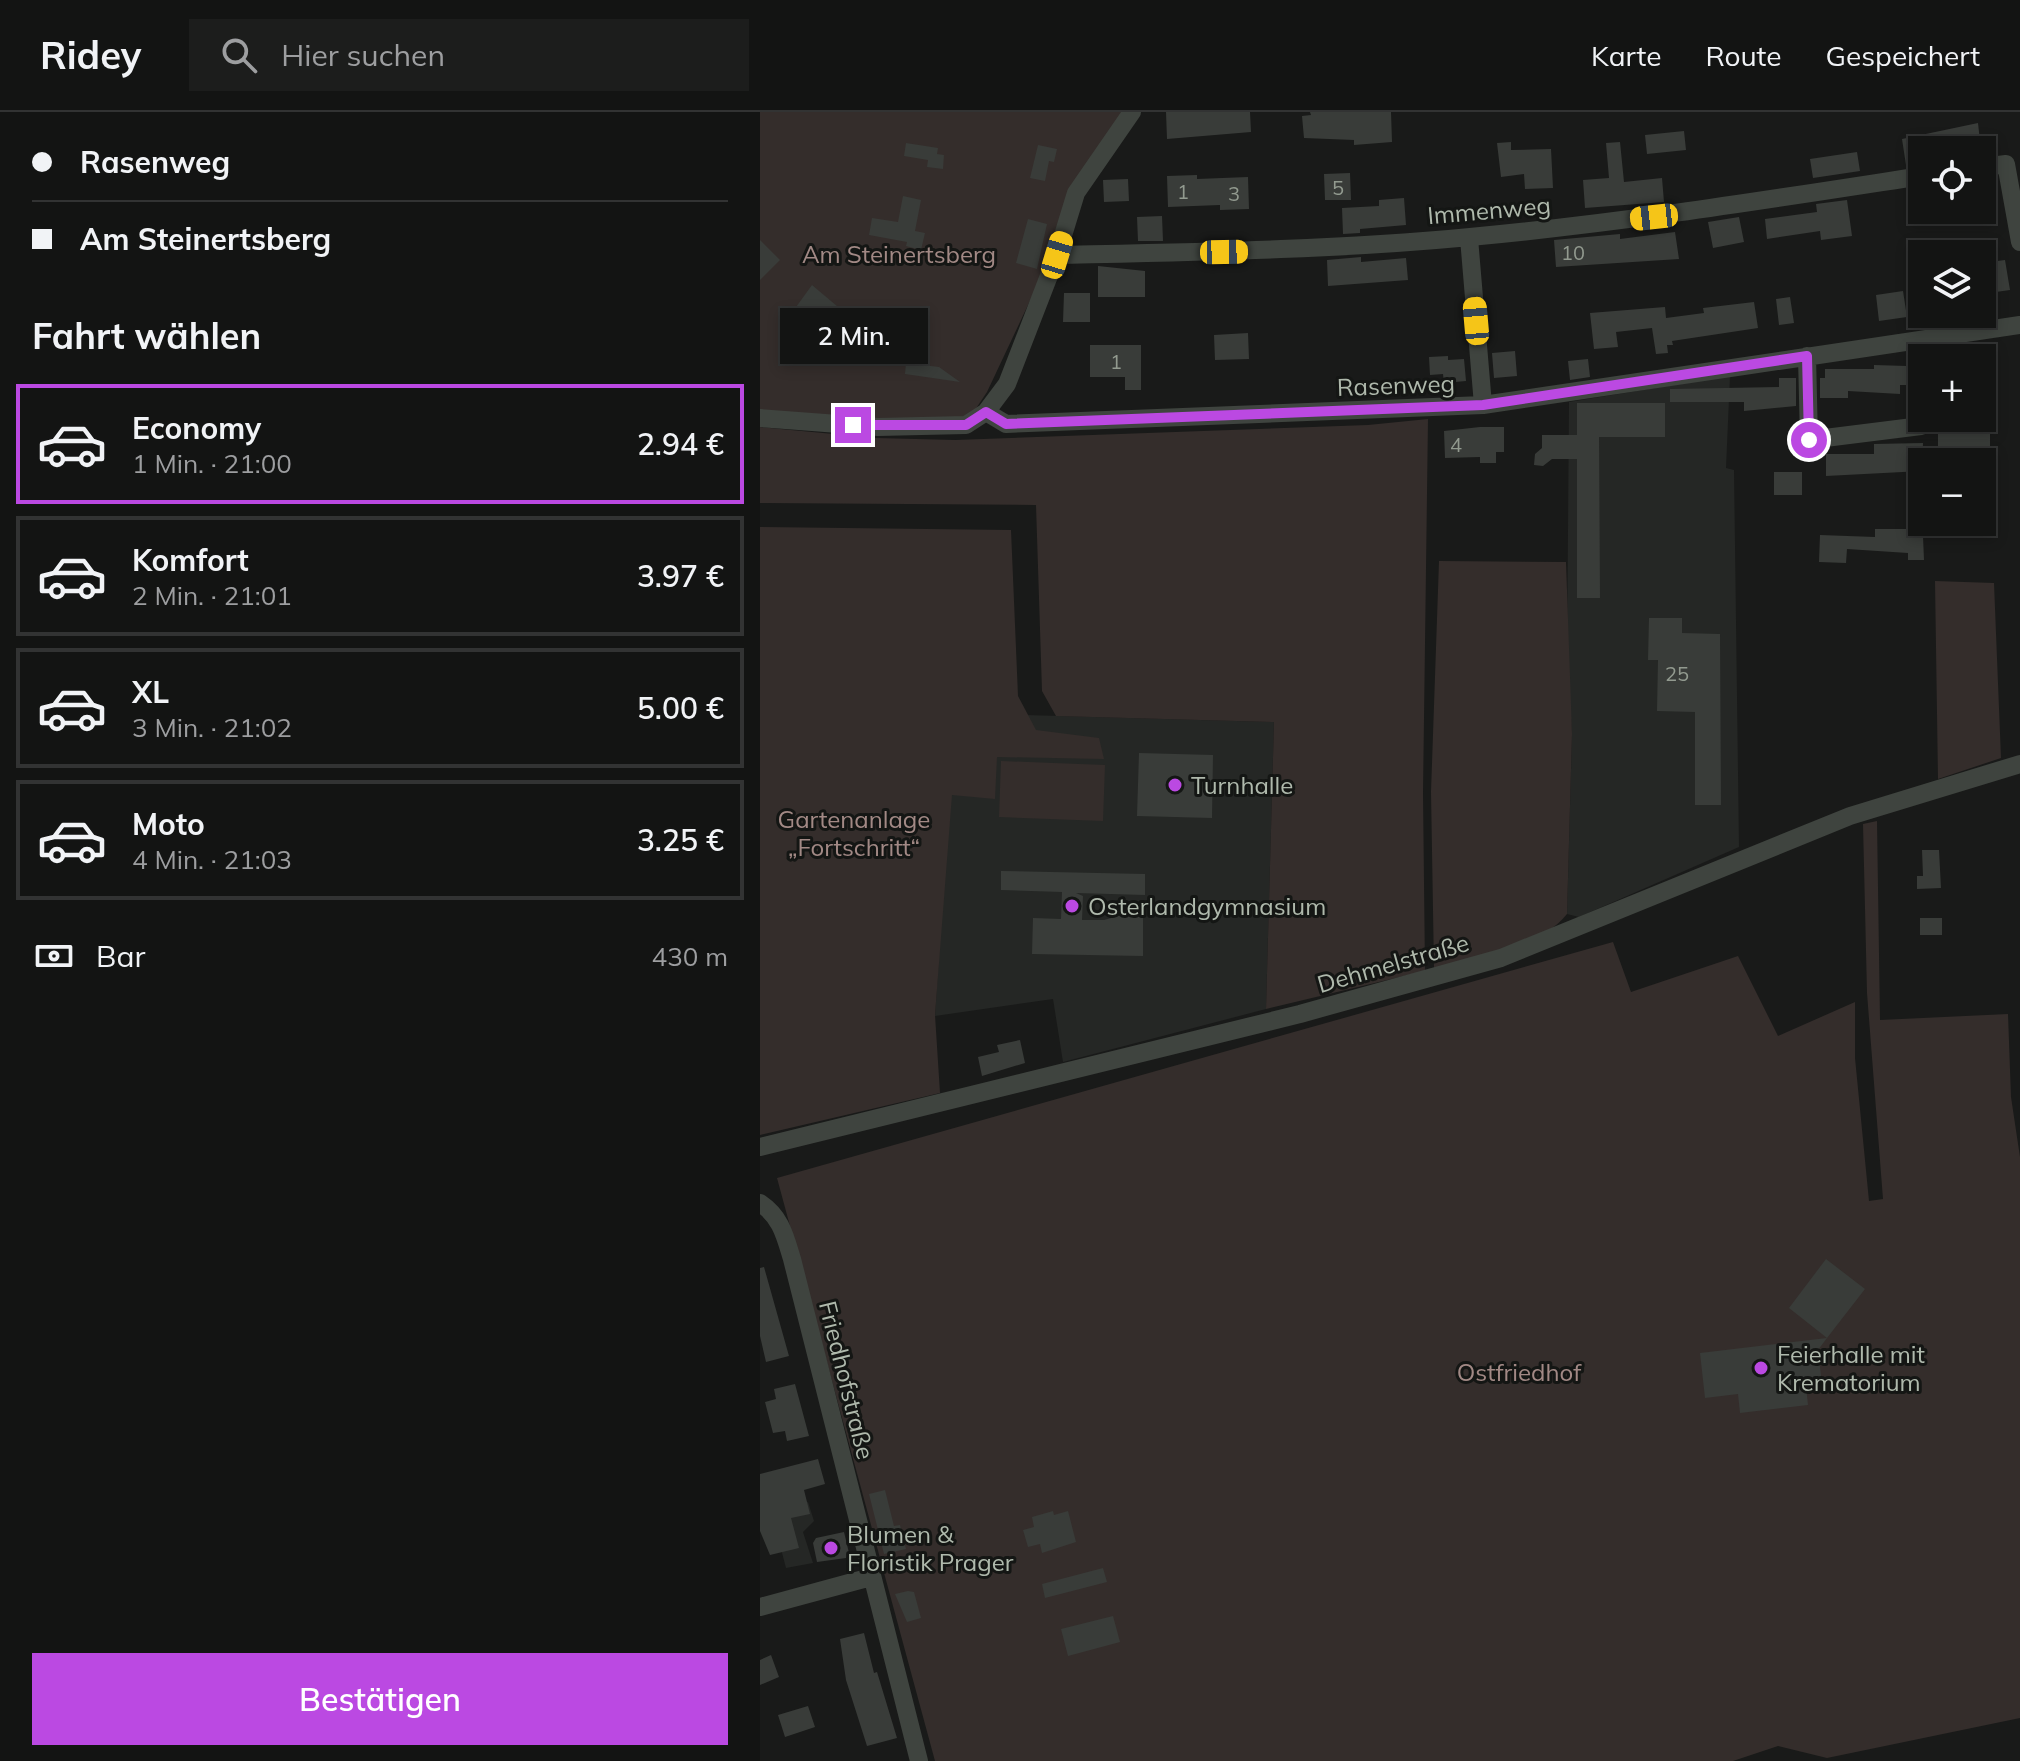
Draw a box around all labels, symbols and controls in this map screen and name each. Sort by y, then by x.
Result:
search box [189,19,749,91]
text: Ridey [40,31,141,79]
icon: search [217,33,261,77]
text: Hier suchen [281,36,445,74]
text: Karte [1591,38,1661,73]
text: Route [1705,38,1782,73]
text: Gespeichert [1826,38,1980,73]
map controls [1908,136,1996,536]
button: locate [1908,136,1996,224]
text: Rasenweg [80,143,230,181]
house number: 5 [1332,175,1344,200]
house number: 1 [1177,179,1189,204]
house number: 3 [1228,181,1240,206]
street label: Immenweg [1426,190,1552,230]
car [1629,203,1679,231]
text: Am Steinertsberg [80,220,331,258]
car [1039,229,1075,281]
park label: Am Steinertsberg [802,239,996,269]
car [1200,240,1248,264]
house number: 10 [1561,240,1585,265]
button: layers [1908,240,1996,328]
car [1462,296,1490,346]
callout: 2 Min. [779,309,927,365]
text: Fahrt wählen [32,313,261,358]
text: 2 Min. [817,319,891,352]
button: + [1908,344,1996,432]
house number: 1 [1110,349,1122,374]
street label: Rasenweg [1336,368,1456,402]
route end [835,407,871,443]
icon: car [36,408,108,480]
text: Economy [132,409,261,447]
route start [1791,422,1827,458]
text: 2.94 € [637,425,724,463]
house number: 4 [1450,432,1462,457]
text: 1 Min. · 21:00 [132,447,292,480]
button: − [1908,448,1996,536]
icon: car [36,540,108,612]
text: Komfort [132,541,249,579]
text: 3.97 € [637,557,724,595]
text: 2 Min. · 21:01 [132,579,292,612]
house number: 25 [1665,661,1689,686]
icon: car [36,672,108,744]
text: XL [132,673,169,711]
text: 5.00 € [637,689,724,727]
text: 3 Min. · 21:02 [132,711,292,744]
place label: Turnhalle [1191,770,1293,800]
marker: Turnhalle [1166,776,1184,794]
icon: car [36,804,108,876]
park label: Gartenanlage „Fortschritt“ [778,804,930,862]
text: Moto [132,805,205,843]
text: 3.25 € [637,821,724,859]
text: 4 Min. · 21:03 [132,843,292,876]
place label: Osterlandgymnasium [1088,891,1326,921]
marker: Osterlandgymnasium [1063,897,1081,915]
street label: Dehmelstraße [1314,927,1472,999]
icon: cash [32,934,76,978]
text: Bar [96,937,145,975]
text: 430 m [652,940,728,973]
street label: Friedhofstraße [813,1298,881,1462]
place label: Feierhalle mit Krematorium [1777,1339,1925,1397]
park label: Ostfriedhof [1457,1357,1582,1387]
marker: Feierhalle mit Krematorium [1752,1359,1770,1377]
place label: Blumen & Floristik Prager [847,1519,1014,1577]
marker: Blumen & Floristik Prager [822,1539,840,1557]
button: Bestätigen [32,1653,728,1745]

